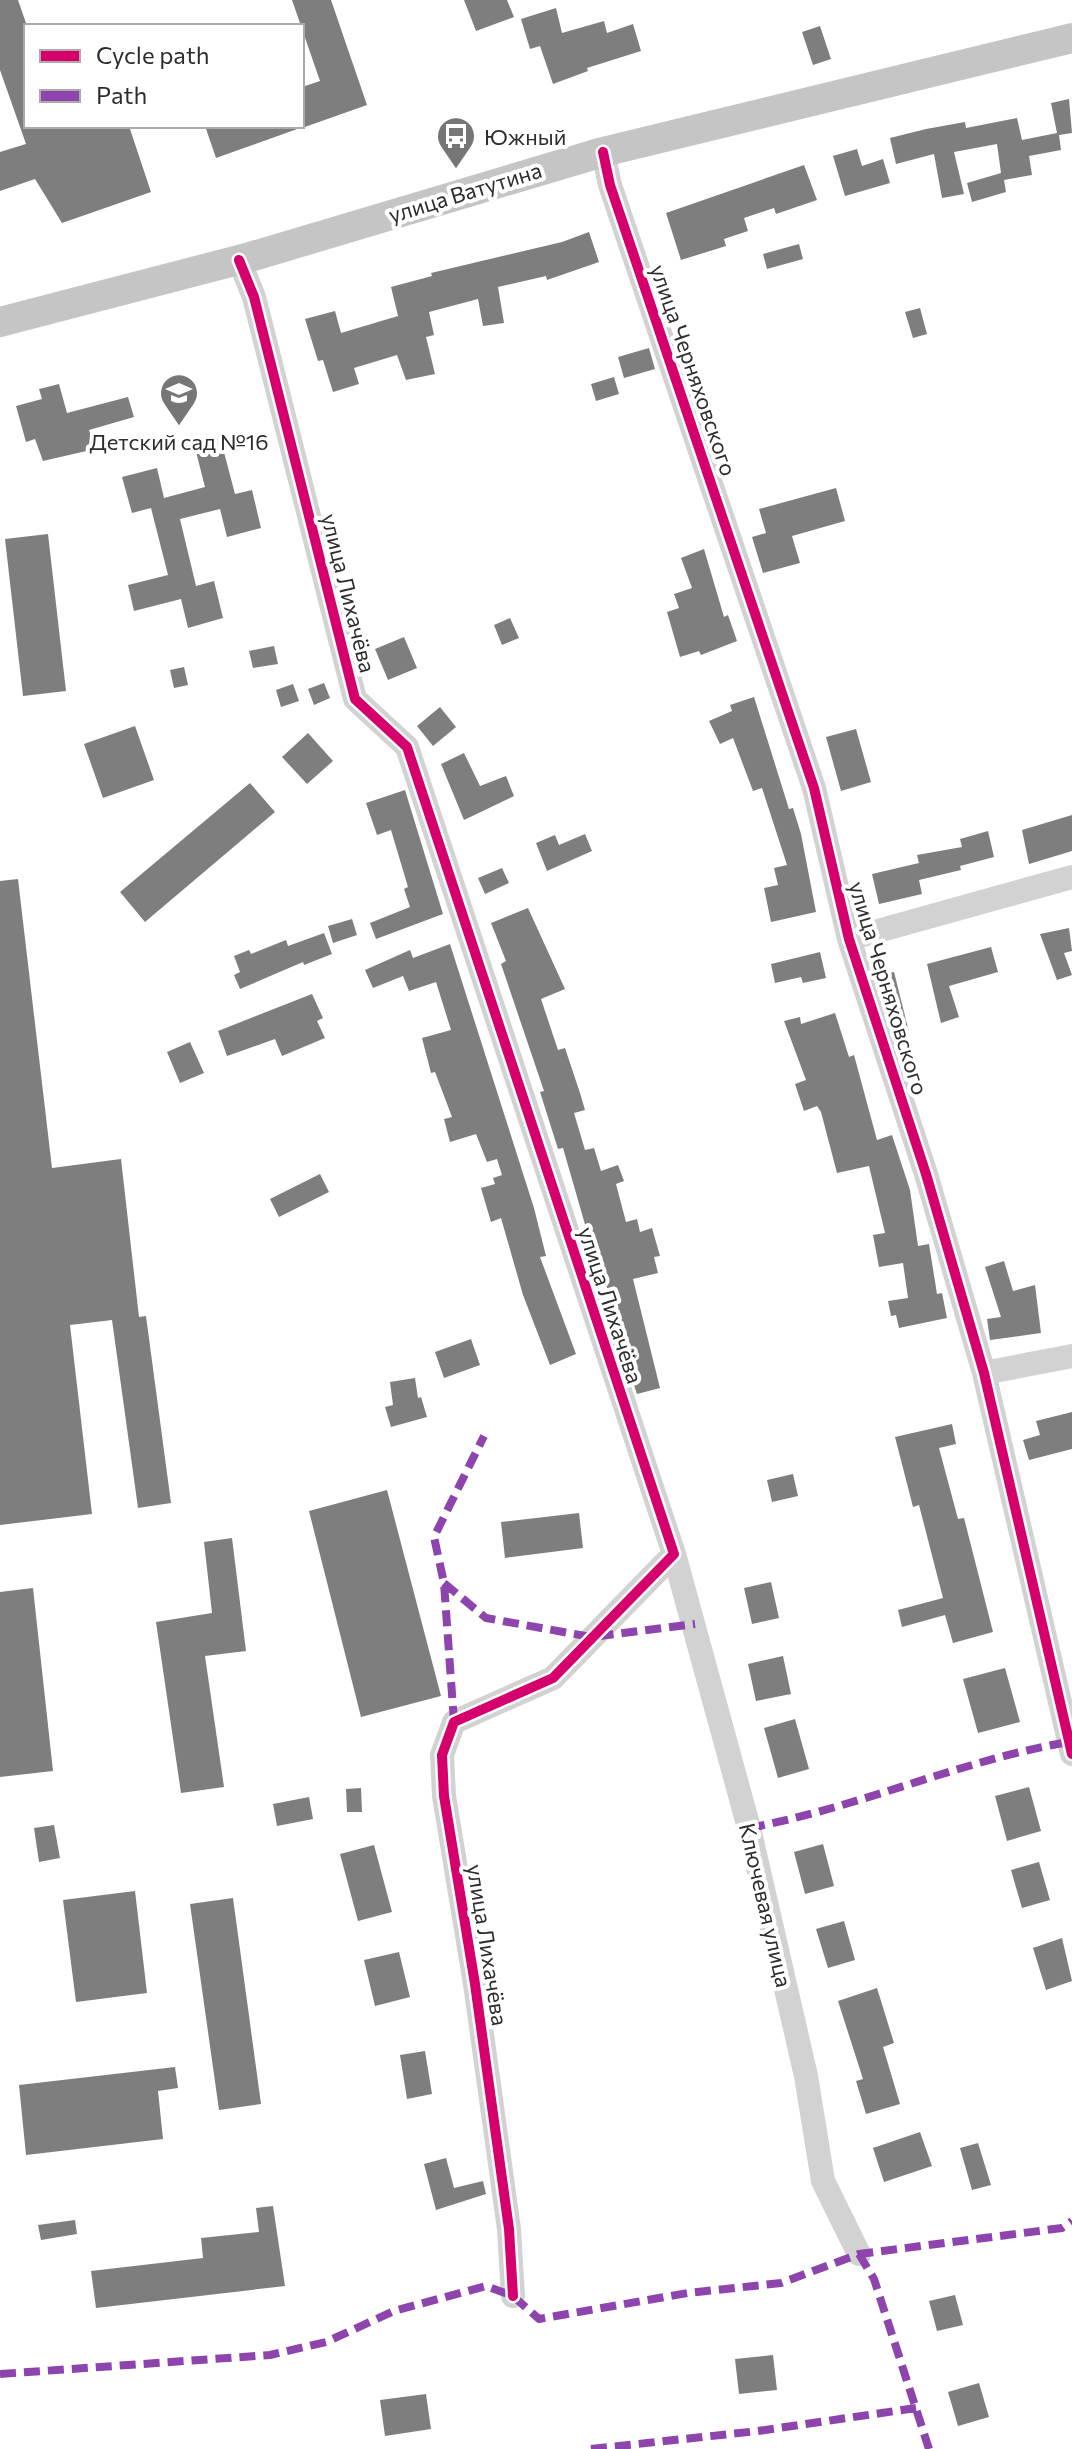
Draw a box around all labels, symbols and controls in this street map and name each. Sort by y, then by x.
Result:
legend [24,24,304,128]
text: Cycle path [96,40,210,69]
text: Path [96,80,147,109]
bus stop icon: Южный [435,115,477,170]
place label: Южный [484,123,566,150]
street label: улица Ватутина [385,156,545,228]
street label: улица Черняховского [645,261,743,479]
school or university icon: Детский сад №16 [158,372,200,427]
place label: Детский сад №16 [89,428,269,455]
street label: улица Лихачёва [316,511,382,675]
street label: улица Черняховского [844,878,934,1098]
street label: улица Лихачёва [573,1223,649,1387]
street label: Ключевая улица [734,1820,798,1990]
street label: улица Лихачёва [462,1862,514,2028]

